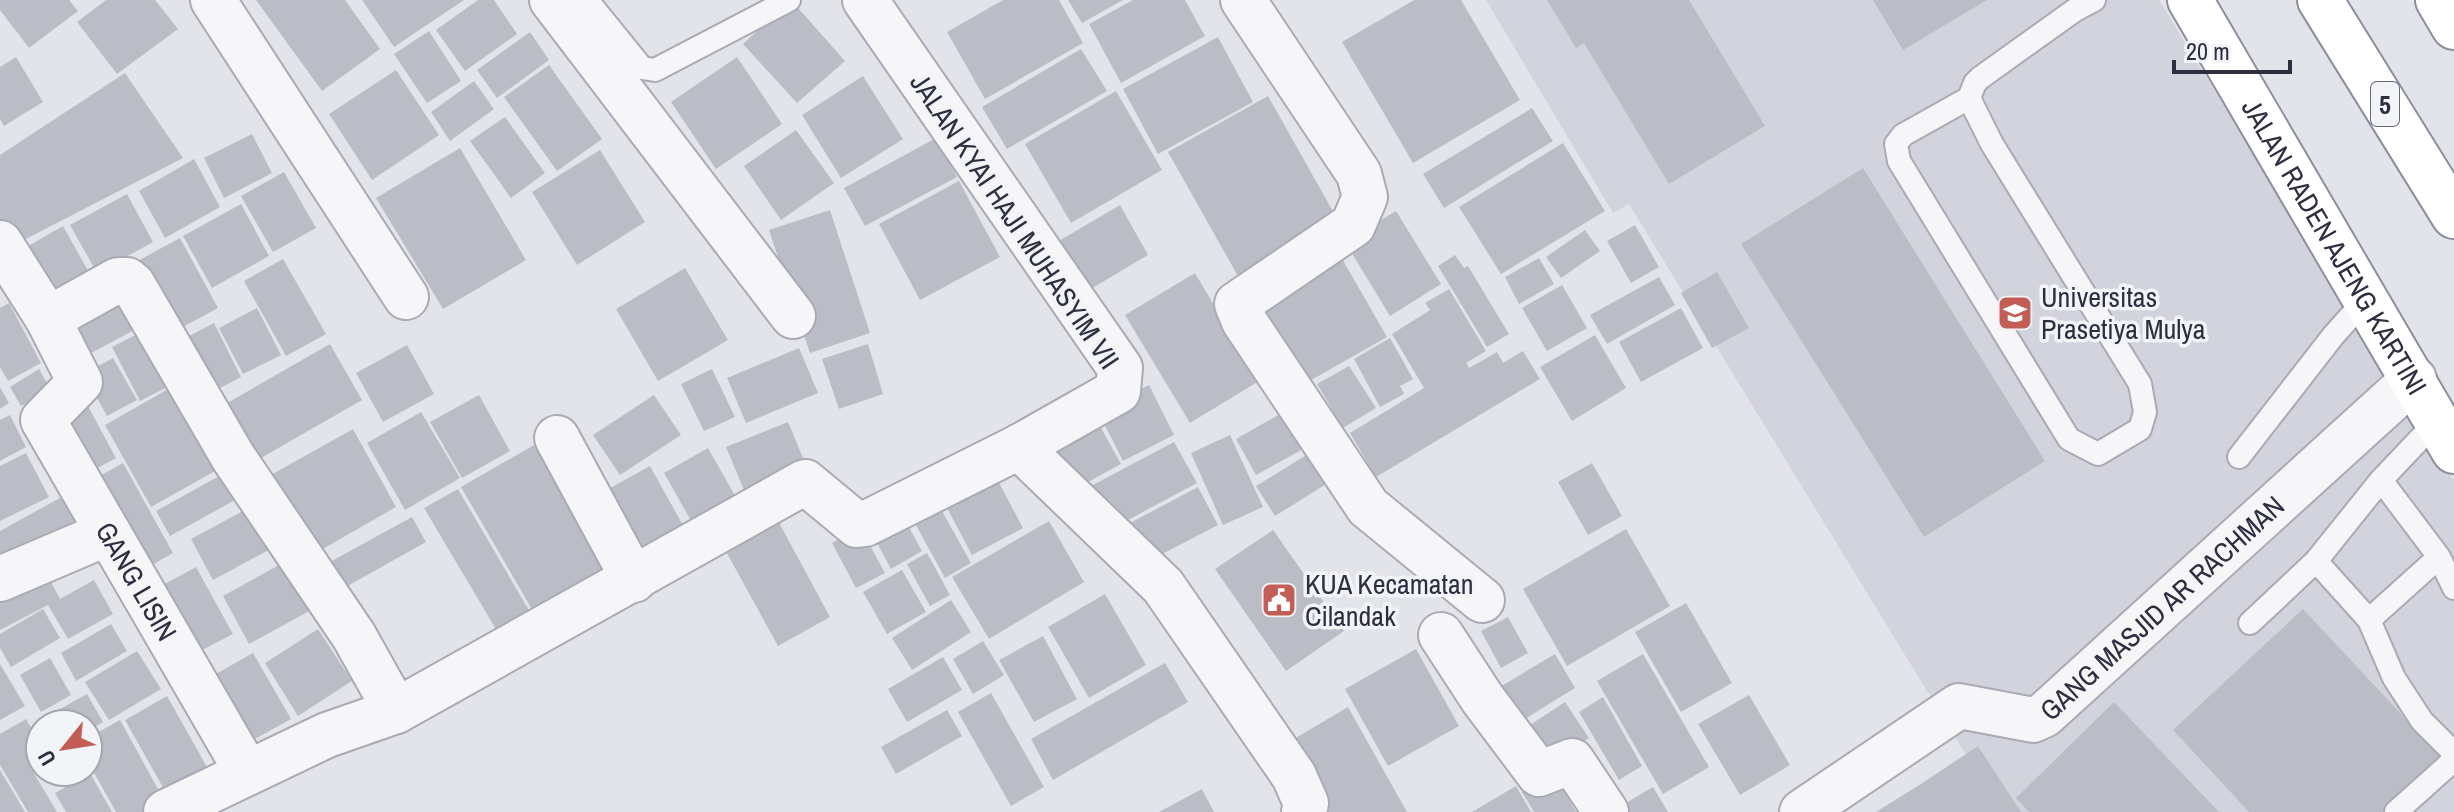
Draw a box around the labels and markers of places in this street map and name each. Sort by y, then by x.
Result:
place label: Universitas Prasetiya Mulya [2041,278,2206,348]
school or university icon: Universitas Prasetiya Mulya [1996,294,2034,332]
place label: KUA Kecamatan Cilandak [1305,565,1473,635]
public building icon: KUA Kecamatan Cilandak [1260,581,1298,619]

